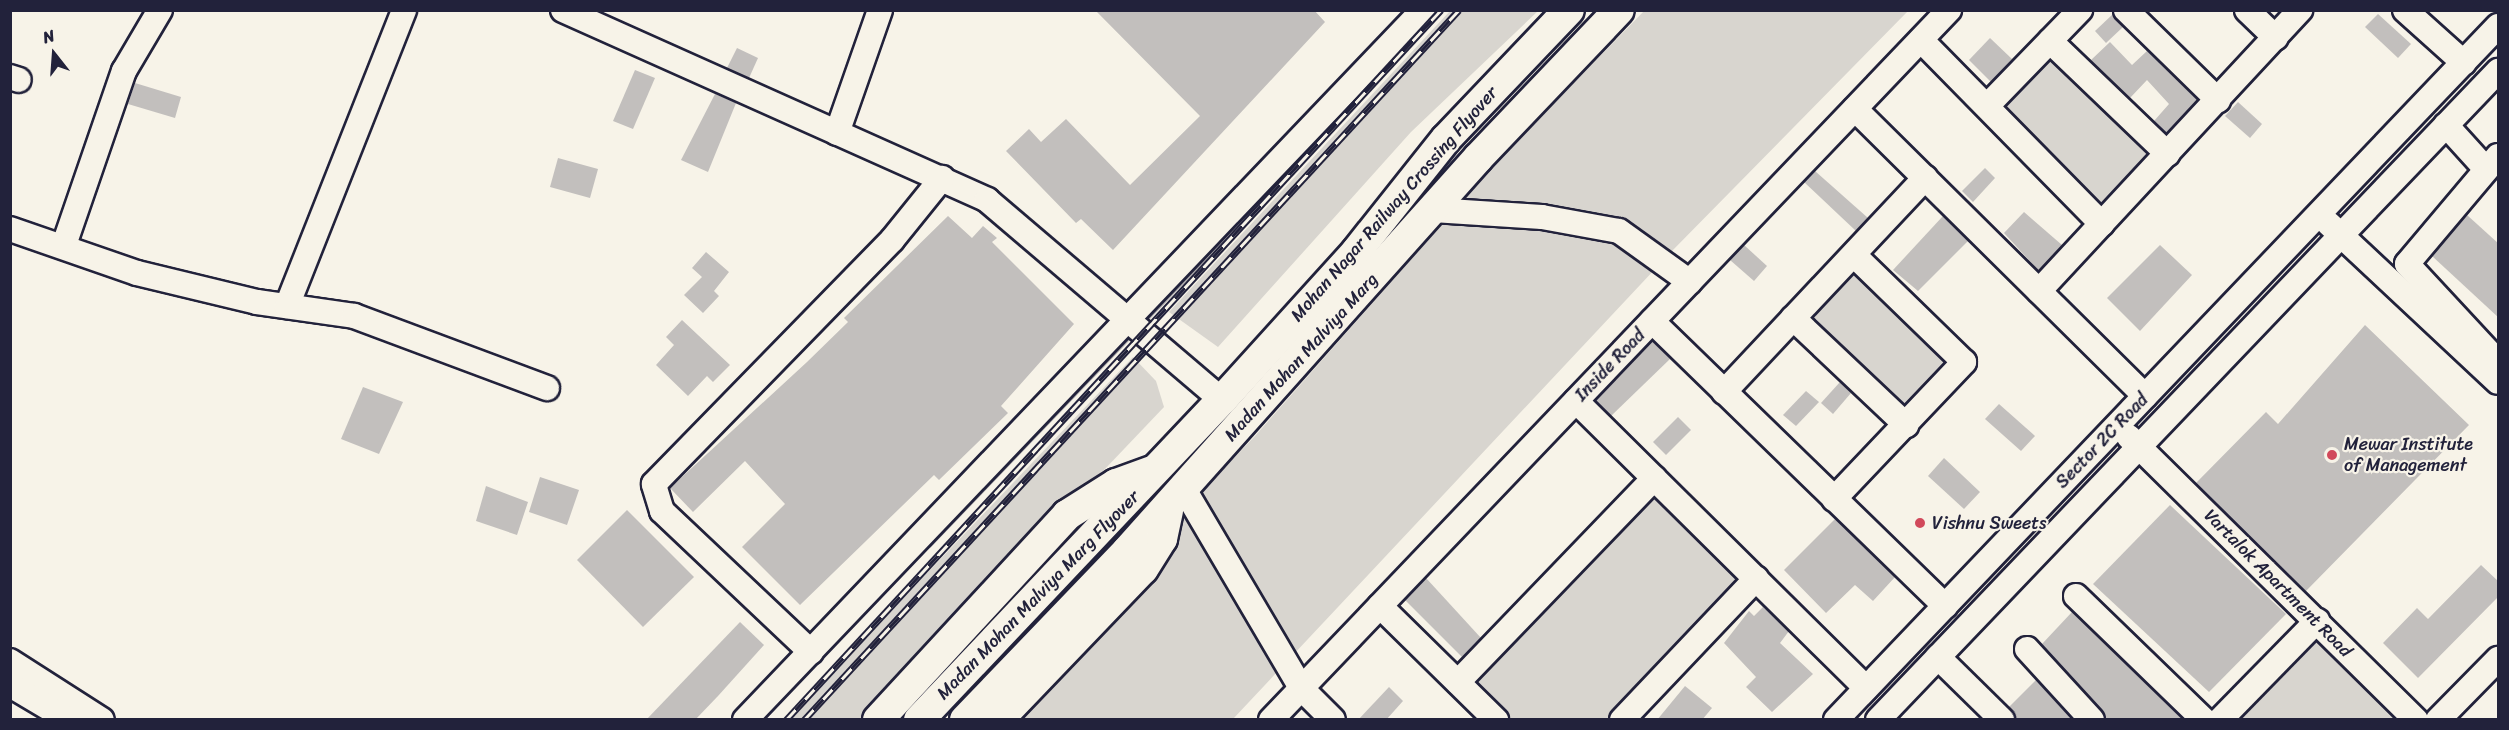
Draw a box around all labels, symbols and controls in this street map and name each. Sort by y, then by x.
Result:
text: N [39,21,58,52]
north arrow [24,24,84,84]
street label: Mohan Nagar Railway Crossing Flyover [1286,82,1502,326]
street label: Madan Mohan Malviya Marg [1220,269,1382,445]
street label: Inside Road [1570,324,1650,406]
street label: Sector 2C Road [2051,389,2153,493]
place label: Mewar Institute of Management [2344,434,2473,476]
marker: Mewar Institute of Management [2325,448,2339,462]
street label: Madan Mohan Malviya Marg Flyover [932,486,1144,704]
street label: Vartalok Apartment Road [2200,505,2356,661]
place label: Vishnu Sweets [1932,512,2047,534]
marker: Vishnu Sweets [1913,516,1927,530]

